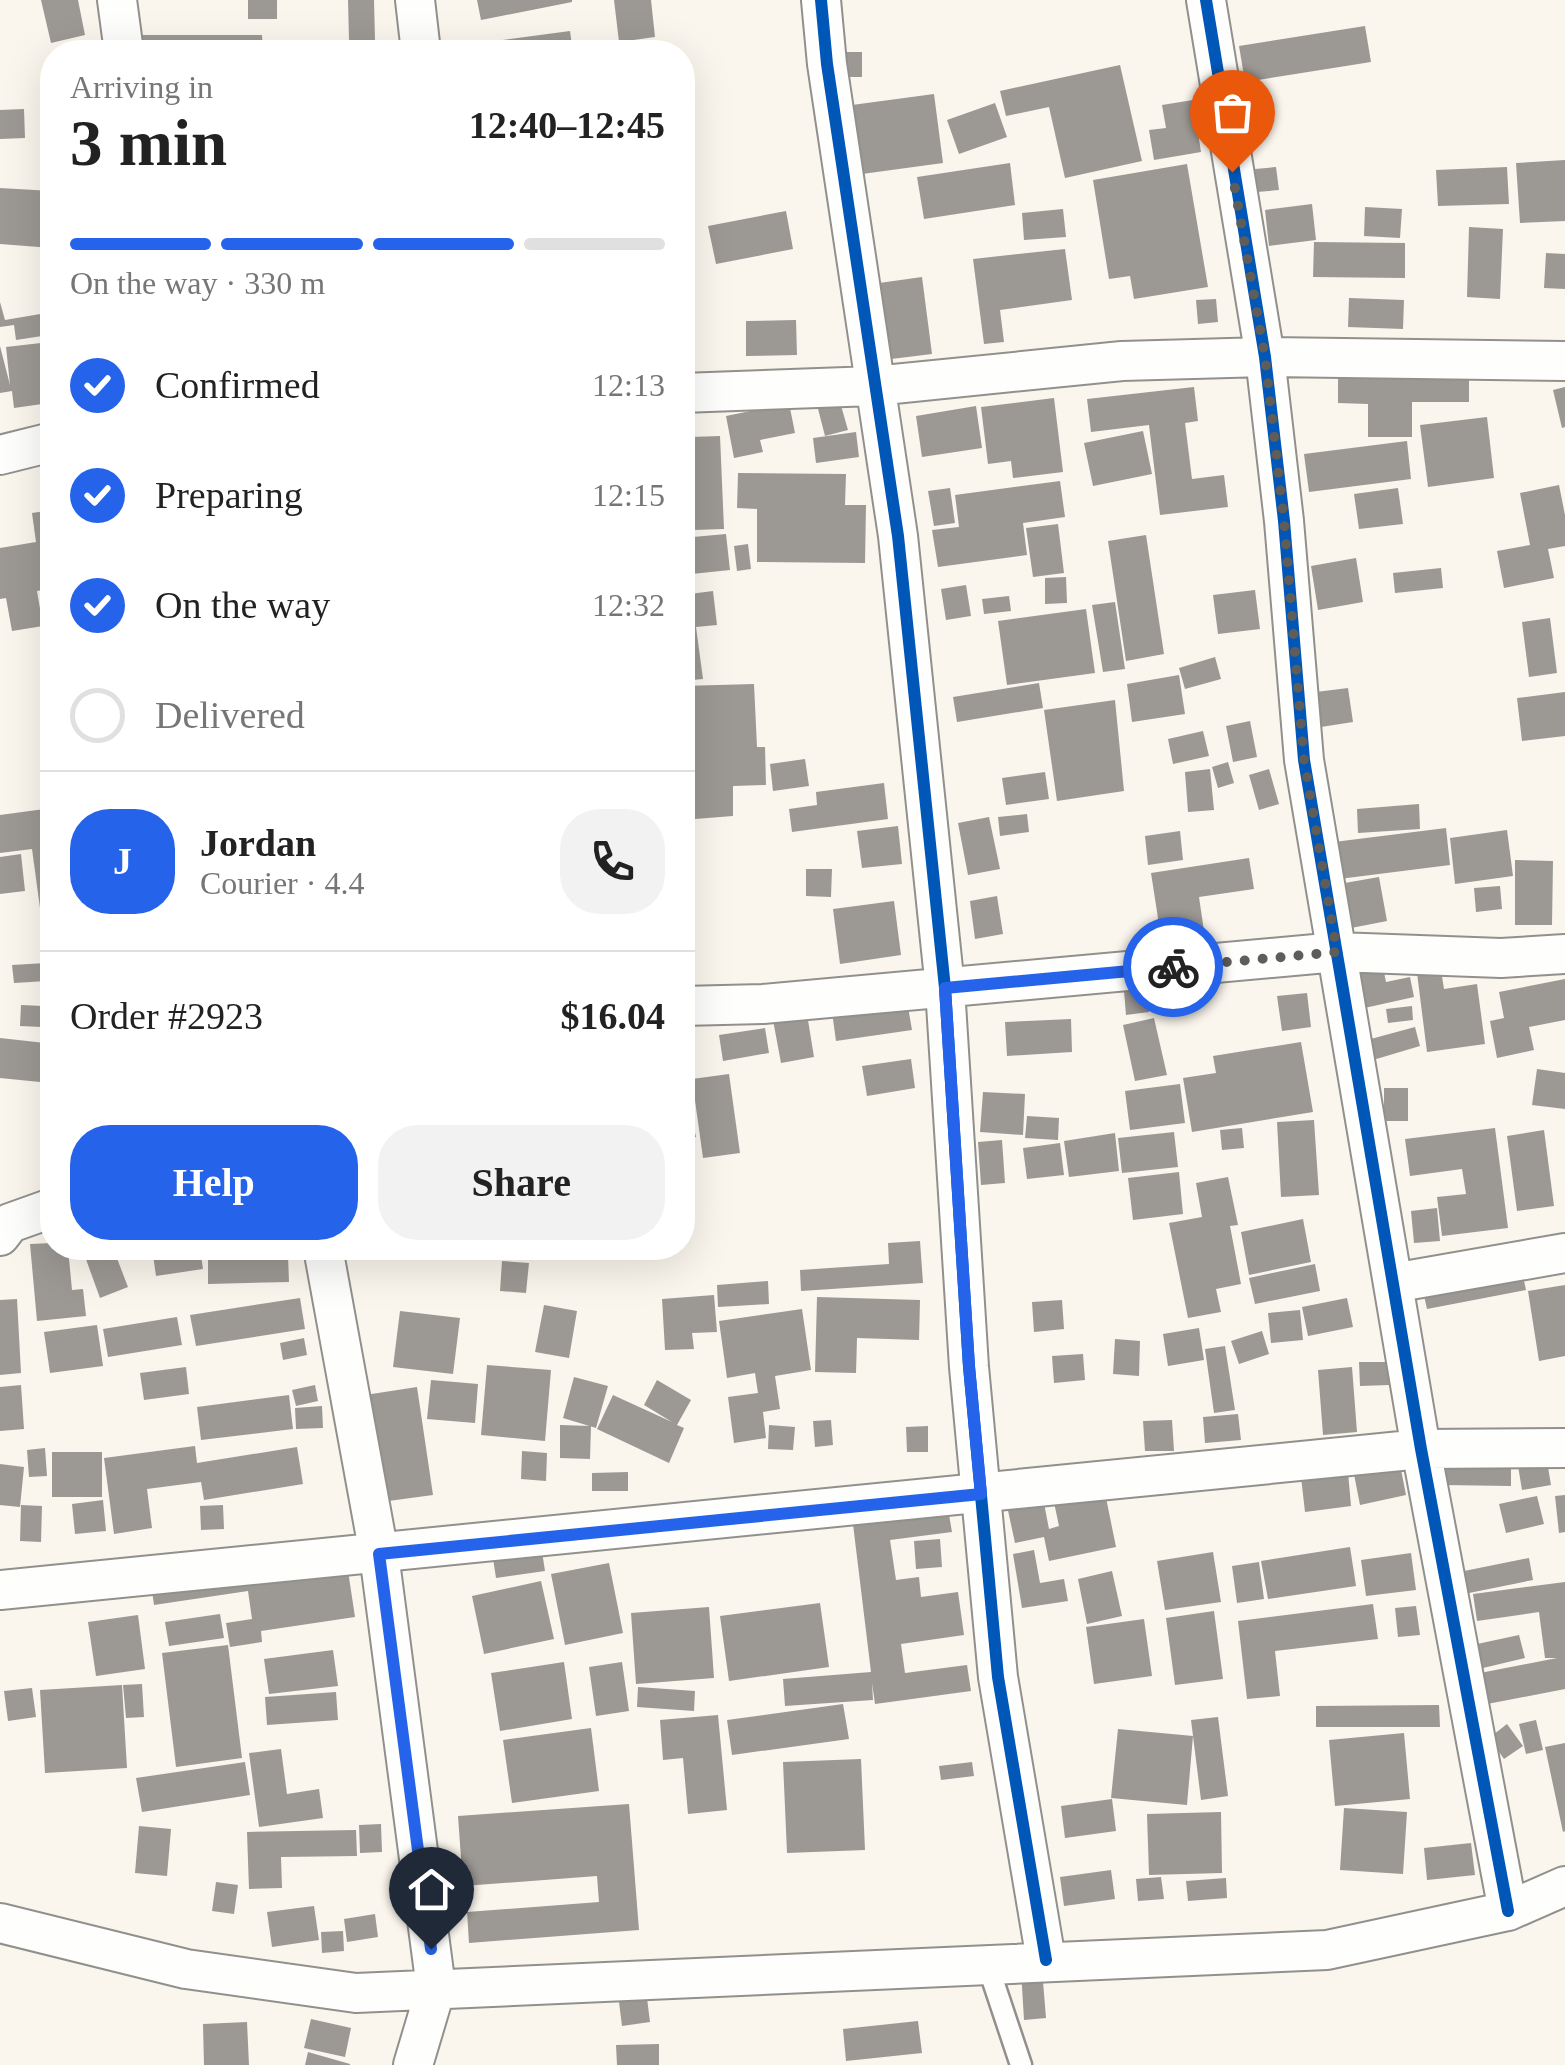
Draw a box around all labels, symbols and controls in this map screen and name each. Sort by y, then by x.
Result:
text: Arriving in [70,69,213,105]
pin [1190,70,1275,173]
icon: bag [1205,85,1260,140]
text: 12:40–12:45 [469,104,665,146]
text: 3 min [70,107,227,179]
text: On the way · 330 m [70,265,325,301]
icon: check [70,358,125,413]
text: Confirmed [155,364,320,406]
text: 12:13 [592,367,665,403]
icon: check [70,468,125,523]
text: Preparing [155,474,303,516]
text: 12:15 [592,477,665,513]
icon: check [70,578,125,633]
text: On the way [155,584,330,626]
text: 12:32 [592,587,665,623]
text: Delivered [155,694,305,736]
button: phone [560,809,665,914]
text: Jordan [200,822,316,864]
text: J [113,840,132,882]
text: Courier · 4.4 [200,865,364,901]
courier [1123,917,1223,1017]
icon: bike [1146,940,1201,995]
text: Order #2923 [70,995,263,1037]
text: $16.04 [561,995,665,1037]
button: Help [70,1125,358,1240]
button: Share [378,1125,665,1240]
pin [389,1847,474,1950]
icon: home [404,1862,459,1917]

